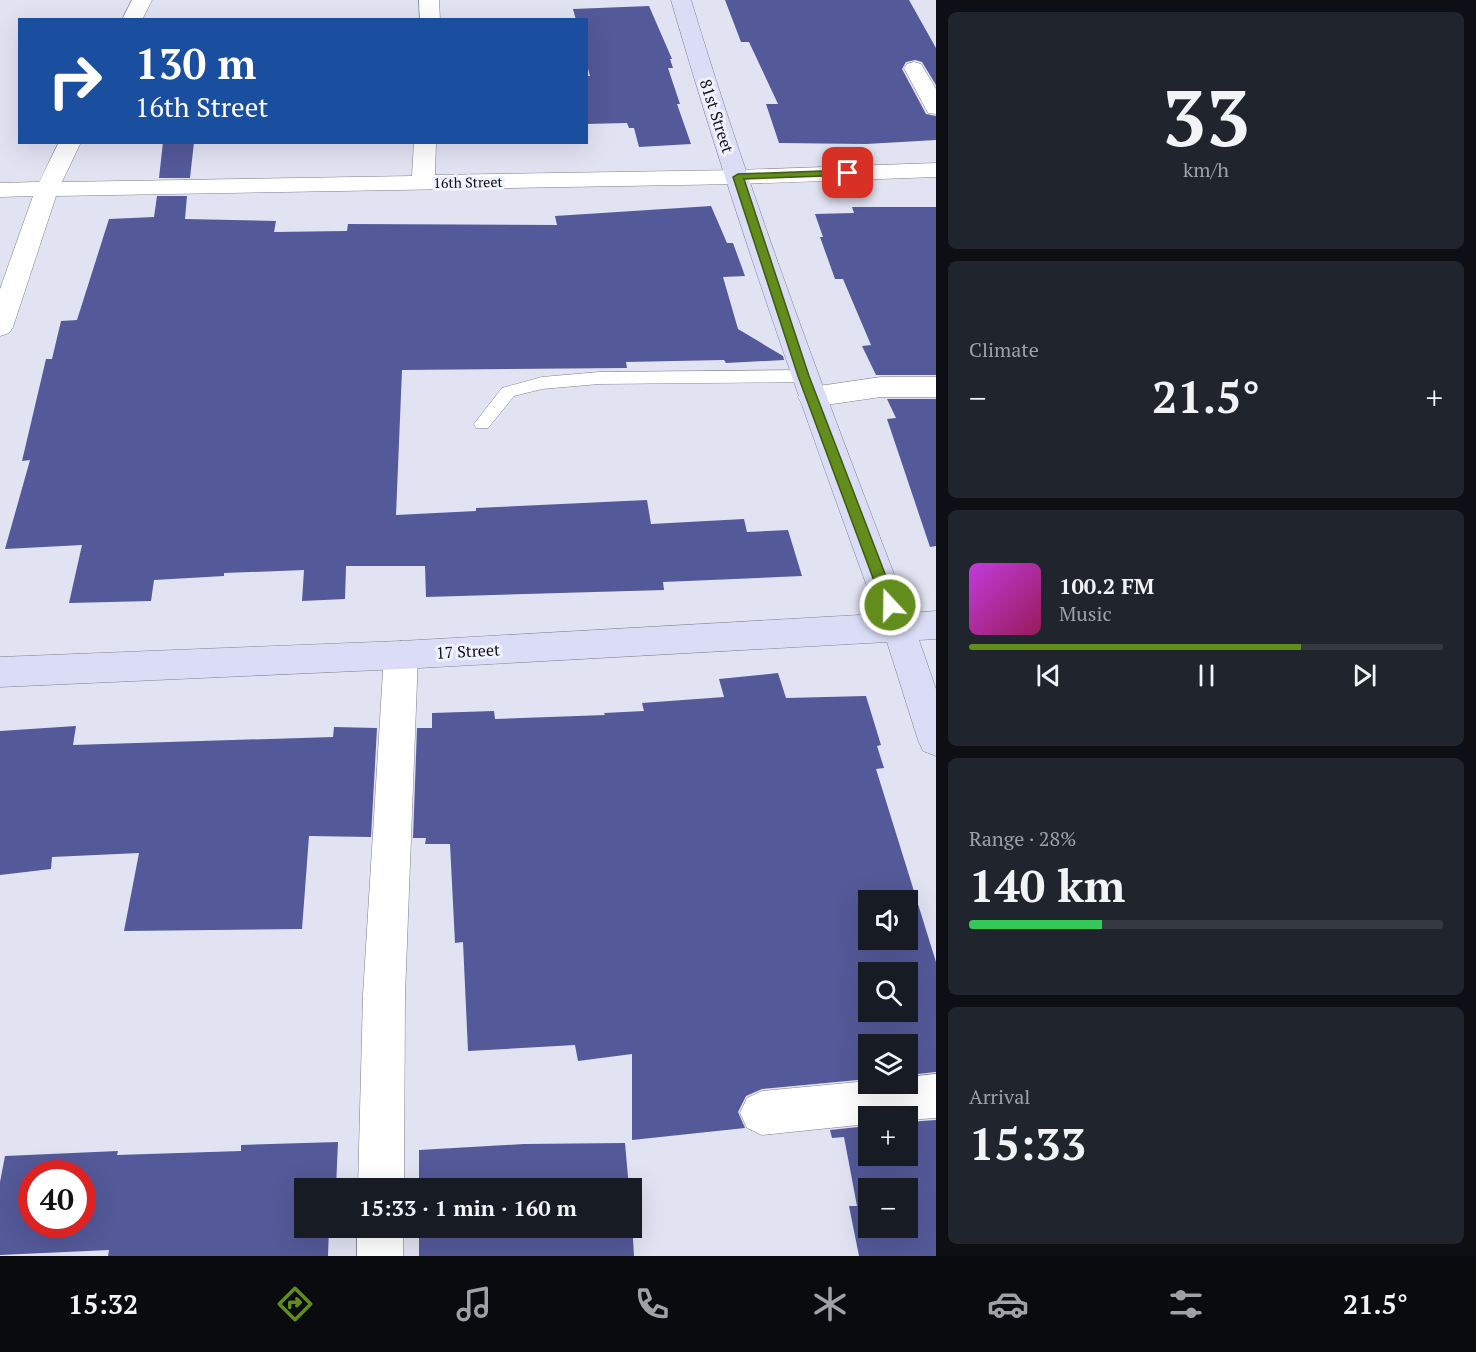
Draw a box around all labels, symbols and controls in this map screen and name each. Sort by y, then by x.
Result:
text: 130 m [135,35,256,91]
icon: right [36,42,114,120]
text: 33 [1162,65,1250,168]
street label: 81st Street [695,76,739,156]
text: 16th Street [135,89,268,125]
pin [822,147,873,198]
icon: arrive [831,156,864,189]
text: km/h [1183,156,1229,183]
street label: 16th Street [433,172,504,192]
text: Climate [969,336,1039,363]
text: 21.5° [1152,366,1260,426]
text: − [969,376,987,419]
text: + [1425,376,1443,419]
text: 100.2 FM [1059,571,1154,600]
position arrow [858,573,922,637]
text: Music [1059,600,1112,627]
street label: 17 Street [436,638,500,664]
icon: previous [1032,659,1065,692]
icon: pause [1190,659,1223,692]
icon: next [1348,659,1381,692]
text: Range · 28% [969,825,1076,852]
text: 140 km [969,855,1125,915]
map controls [858,890,918,1238]
button: sound [858,890,918,950]
button: search [858,962,918,1022]
button: layers [858,1034,918,1094]
text: Arrival [969,1083,1030,1110]
button: + [858,1106,918,1166]
text: 15:33 [969,1113,1086,1173]
speed limit sign: 40 [18,1160,96,1238]
button: − [858,1178,918,1238]
text: 15:33 · 1 min · 160 m [359,1193,577,1222]
icon: directions [274,1283,316,1325]
icon: music [453,1283,495,1325]
icon: phone [631,1283,673,1325]
icon: climate [809,1283,851,1325]
icon: car [987,1283,1029,1325]
icon: filters [1165,1283,1207,1325]
text: 15:32 [68,1286,138,1322]
text: 21.5° [1343,1286,1408,1322]

